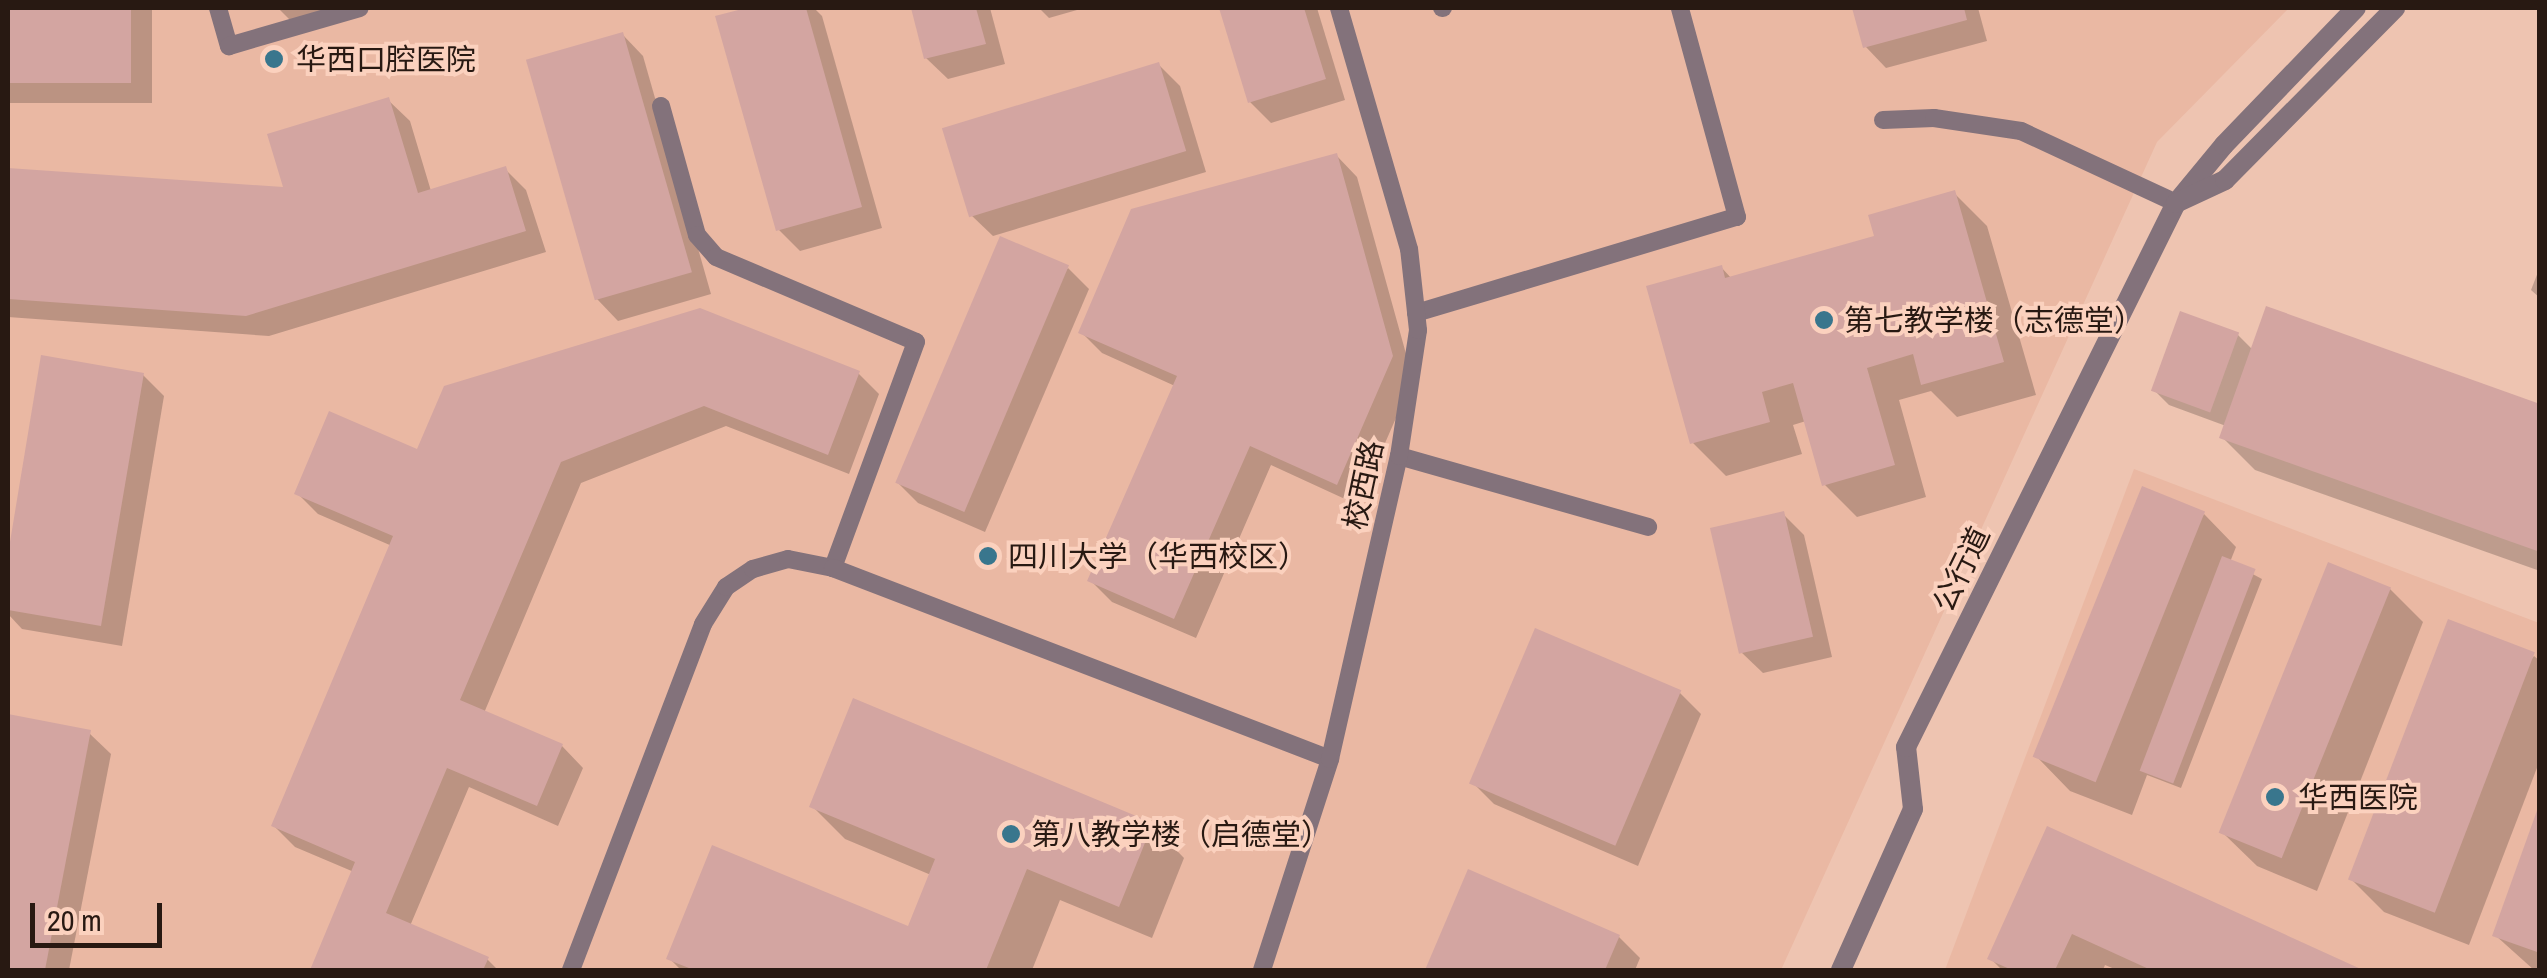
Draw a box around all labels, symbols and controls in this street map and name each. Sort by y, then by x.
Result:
place label: 华西口腔医院 [296,41,476,77]
marker: 华西口腔医院 [261,46,287,72]
place label: 第七教学楼（志德堂） [1844,302,2144,338]
marker: 第七教学楼（志德堂） [1813,309,1835,331]
street label: 校西路 [1336,437,1390,533]
street label: 公行道 [1925,521,1997,617]
place label: 四川大学（华西校区） [1008,538,1308,574]
marker: 四川大学（华西校区） [977,545,999,567]
place label: 华西医院 [2298,779,2418,815]
marker: 华西医院 [2262,784,2288,810]
place label: 第八教学楼（启德堂） [1031,816,1331,852]
marker: 第八教学楼（启德堂） [1000,823,1022,845]
scale bar [35,883,168,945]
text: 20 m [47,900,102,940]

